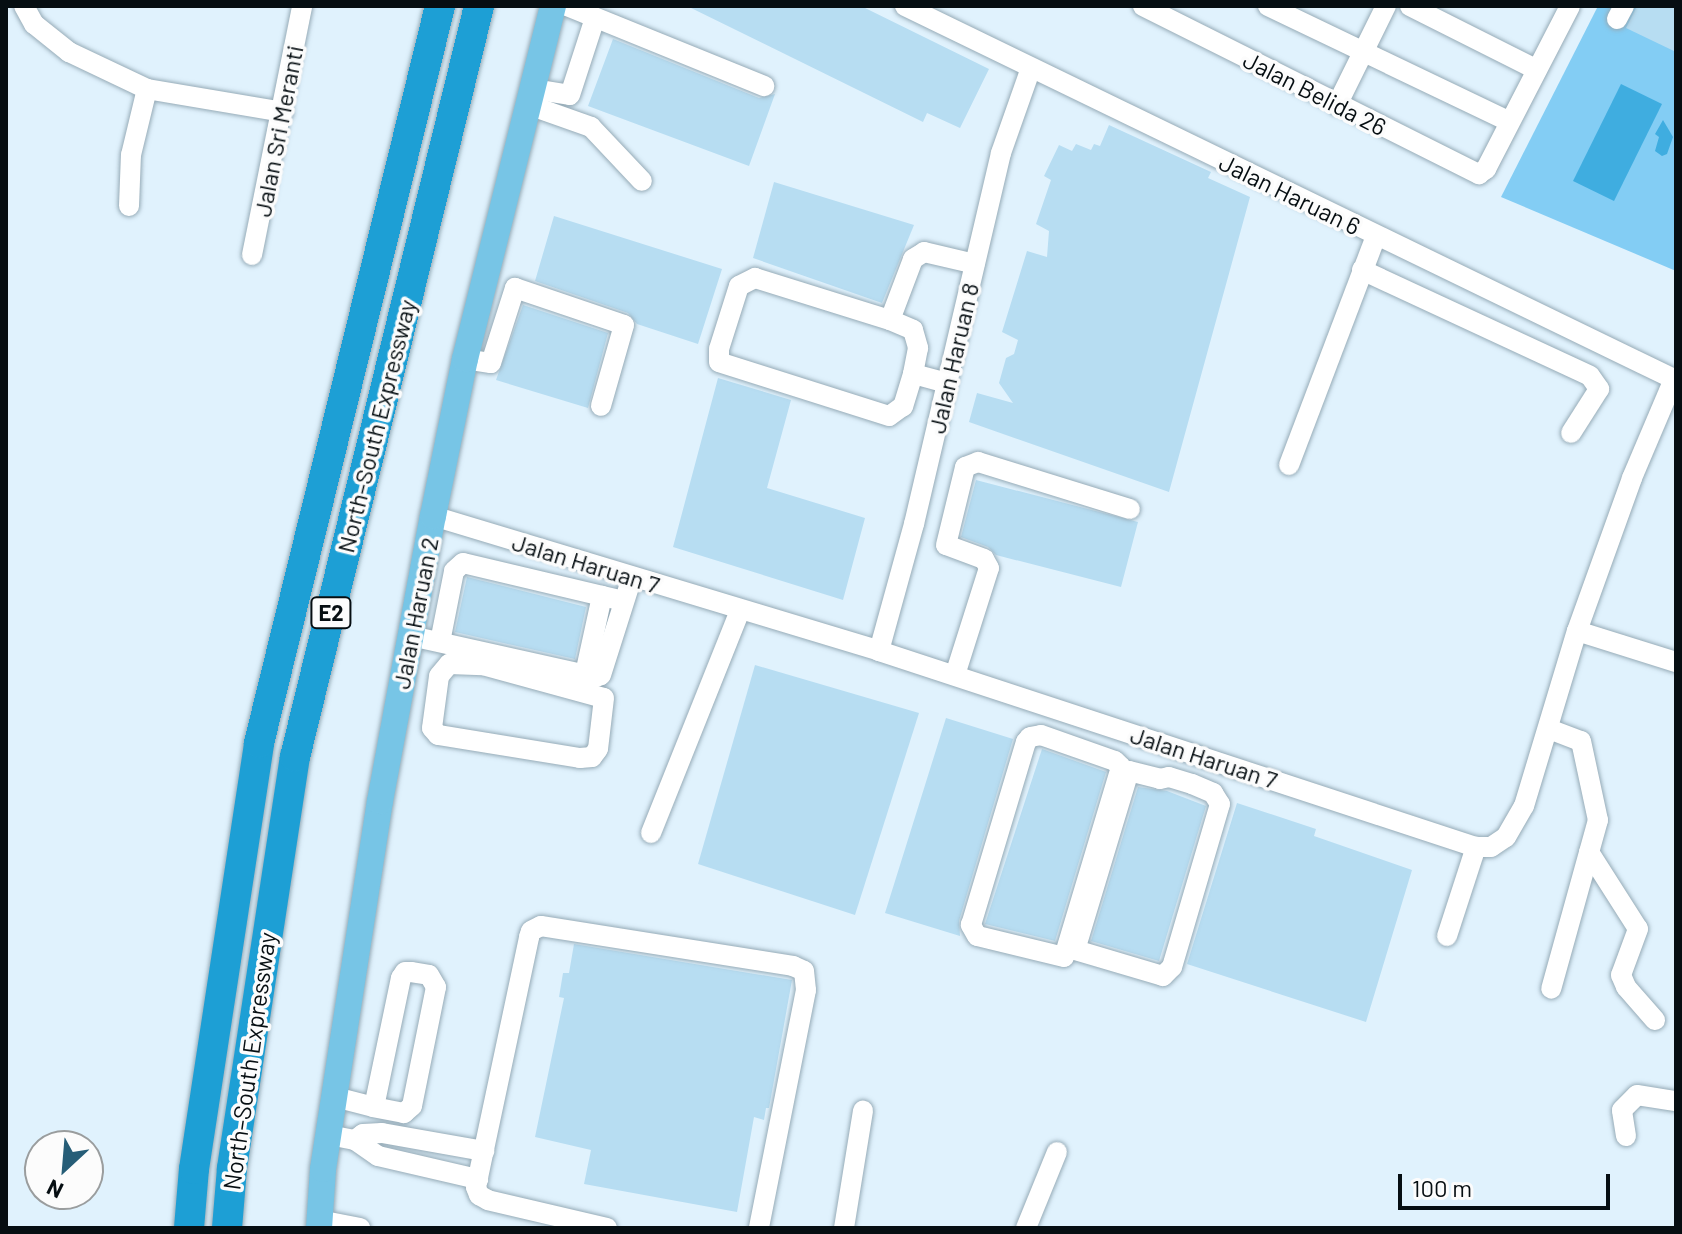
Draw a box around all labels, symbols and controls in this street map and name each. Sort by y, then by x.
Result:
street label: Jalan Sri Meranti [247,43,309,219]
street label: Jalan Belida 26 [1239,45,1391,141]
street label: Jalan Haruan 6 [1215,147,1365,241]
street label: Jalan Haruan 8 [922,280,984,436]
street label: North–South Expressway [331,296,421,556]
street label: Jalan Haruan 7 [509,527,663,599]
street label: Jalan Haruan 2 [386,535,444,691]
road number: E2 [309,595,353,631]
street label: Jalan Haruan 7 [1127,720,1281,794]
street label: North–South Expressway [217,930,281,1192]
north arrow [24,1130,104,1210]
scale bar [1402,1158,1614,1208]
text: 100 m [1412,1173,1472,1202]
text: N [42,1175,67,1205]

